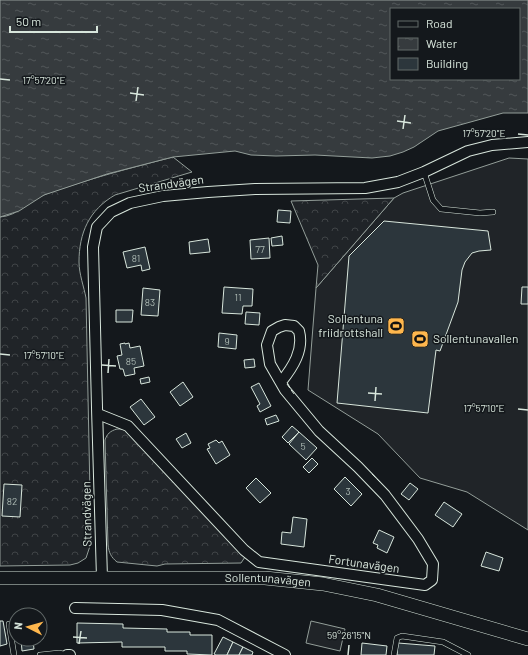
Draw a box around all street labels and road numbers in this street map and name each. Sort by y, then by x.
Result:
street label: Strandvägen [137,172,204,195]
street label: Strandvägen [78,481,94,547]
street label: Fortunavägen [328,551,401,575]
street label: Sollentunavägen [225,570,312,589]

